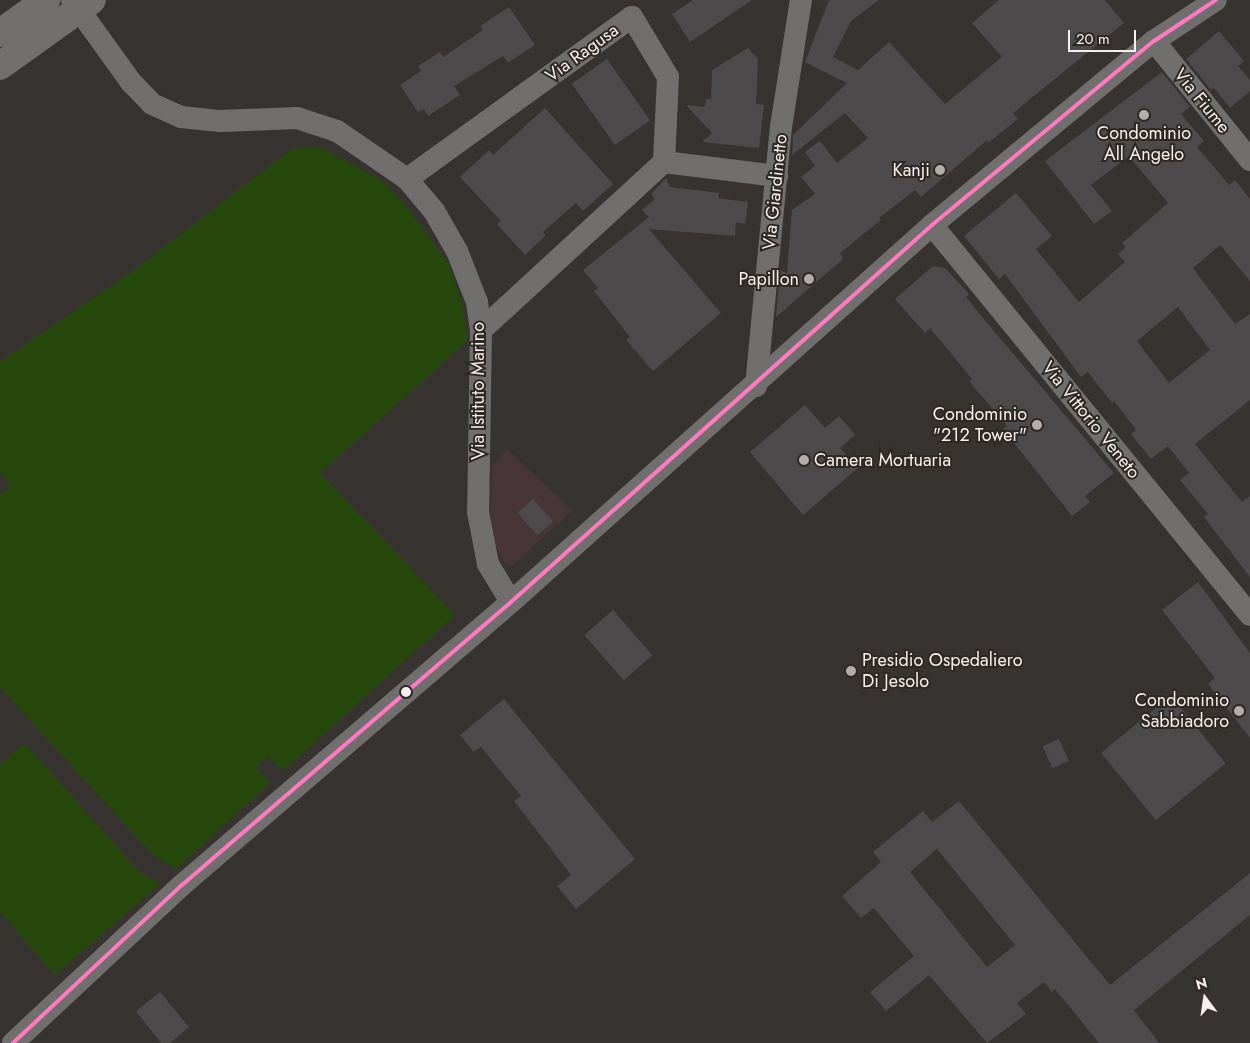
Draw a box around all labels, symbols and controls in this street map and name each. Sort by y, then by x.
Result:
street label: Via Ragusa [541,19,623,87]
scale bar [1070,20,1138,52]
text: 20 m [1076,28,1110,50]
street label: Via Fiume [1169,64,1235,138]
marker: Condominio All Angelo [1138,109,1150,121]
place label: Condominio All Angelo [1097,123,1191,166]
street label: Via Giardinetto [758,133,792,251]
place label: Kanji [893,159,930,181]
marker: Kanji [934,164,946,176]
place label: Papillon [739,268,799,290]
marker: Papillon [803,273,815,285]
street label: Via Istituto Marino [467,322,489,460]
street label: Via Vittorio Veneto [1037,357,1145,483]
place label: Condominio "212 Tower" [933,404,1027,446]
marker: Condominio "212 Tower" [1031,419,1043,431]
place label: Camera Mortuaria [814,449,951,471]
marker: Camera Mortuaria [798,454,810,466]
place label: Presidio Ospedaliero Di Jesolo [862,650,1023,692]
marker: Presidio Ospedaliero Di Jesolo [844,664,858,678]
unlabelled marker [401,687,411,697]
place label: Condominio Sabbiadoro [1135,690,1229,732]
marker: Condominio Sabbiadoro [1233,705,1245,717]
text: N [1194,972,1209,994]
north arrow [1180,973,1230,1023]

